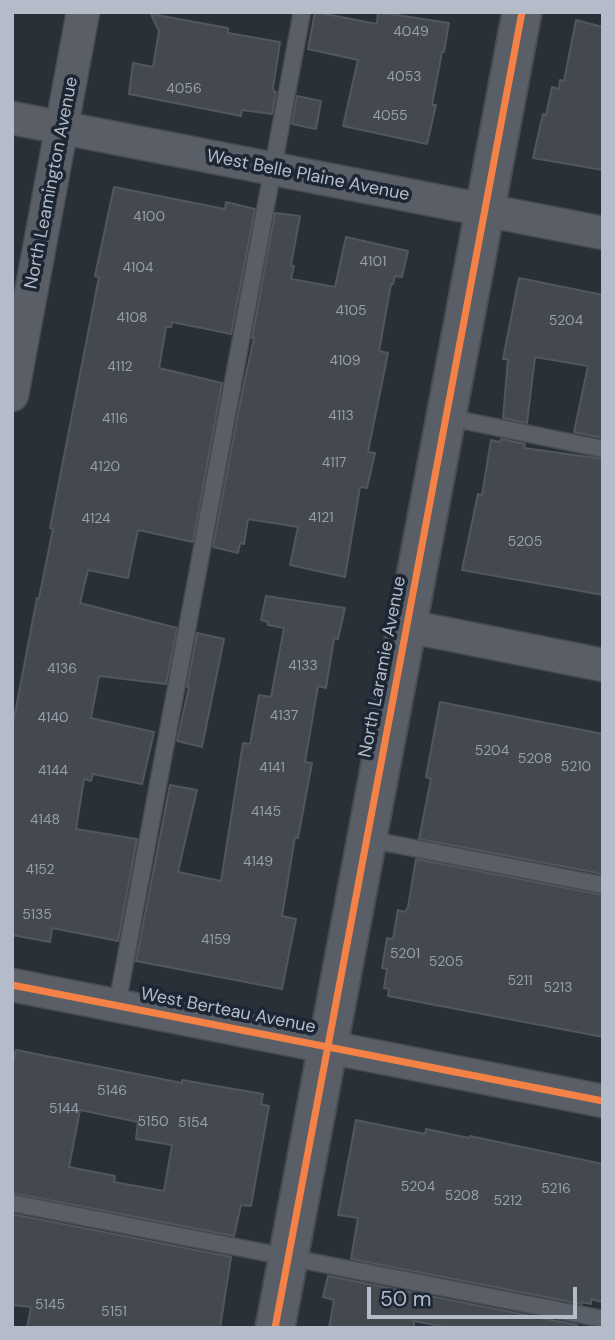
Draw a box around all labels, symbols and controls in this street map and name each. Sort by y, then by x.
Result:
house number: 4049 [393,24,429,40]
house number: 4053 [387,69,421,85]
street label: North Leamington Avenue [21,75,83,291]
house number: 4056 [166,81,202,97]
house number: 4055 [372,108,408,124]
street label: West Belle Plaine Avenue [205,146,411,206]
house number: 4100 [133,209,165,225]
house number: 4101 [360,254,386,270]
house number: 4104 [123,260,153,276]
house number: 4105 [336,303,366,319]
house number: 4108 [117,310,147,326]
house number: 5204 [549,313,583,329]
house number: 4109 [329,353,361,369]
house number: 4112 [107,359,133,375]
house number: 4113 [328,408,354,424]
house number: 4116 [102,411,128,427]
house number: 4117 [322,455,346,471]
house number: 4120 [90,459,120,475]
house number: 4121 [308,510,334,526]
house number: 4124 [81,511,111,527]
house number: 5205 [508,534,542,550]
street label: North Laramie Avenue [355,575,411,759]
house number: 4133 [288,658,318,674]
house number: 4136 [47,661,77,677]
house number: 4137 [270,708,298,724]
house number: 4140 [38,710,68,726]
house number: 5204 [475,743,509,759]
house number: 5208 [518,751,552,767]
house number: 5210 [561,759,591,775]
house number: 4141 [259,760,285,776]
house number: 4144 [38,763,68,779]
house number: 4145 [251,804,281,820]
house number: 4148 [30,812,60,828]
house number: 4149 [243,854,273,870]
house number: 4152 [25,862,55,878]
house number: 5135 [22,907,52,923]
house number: 4159 [201,932,231,948]
house number: 5201 [390,946,420,962]
house number: 5205 [429,954,463,970]
house number: 5211 [507,973,533,989]
house number: 5213 [543,980,573,996]
street label: West Berteau Avenue [139,983,317,1039]
house number: 5146 [97,1083,127,1099]
house number: 5144 [49,1101,79,1117]
house number: 5150 [137,1114,169,1130]
house number: 5154 [178,1115,208,1131]
house number: 5204 [401,1179,435,1195]
house number: 5216 [541,1181,571,1197]
house number: 5208 [445,1188,479,1204]
house number: 5212 [494,1193,522,1209]
scale bar [370,1274,580,1318]
text: 50 m [380,1285,431,1313]
house number: 5145 [35,1297,65,1313]
house number: 5151 [101,1304,127,1320]

